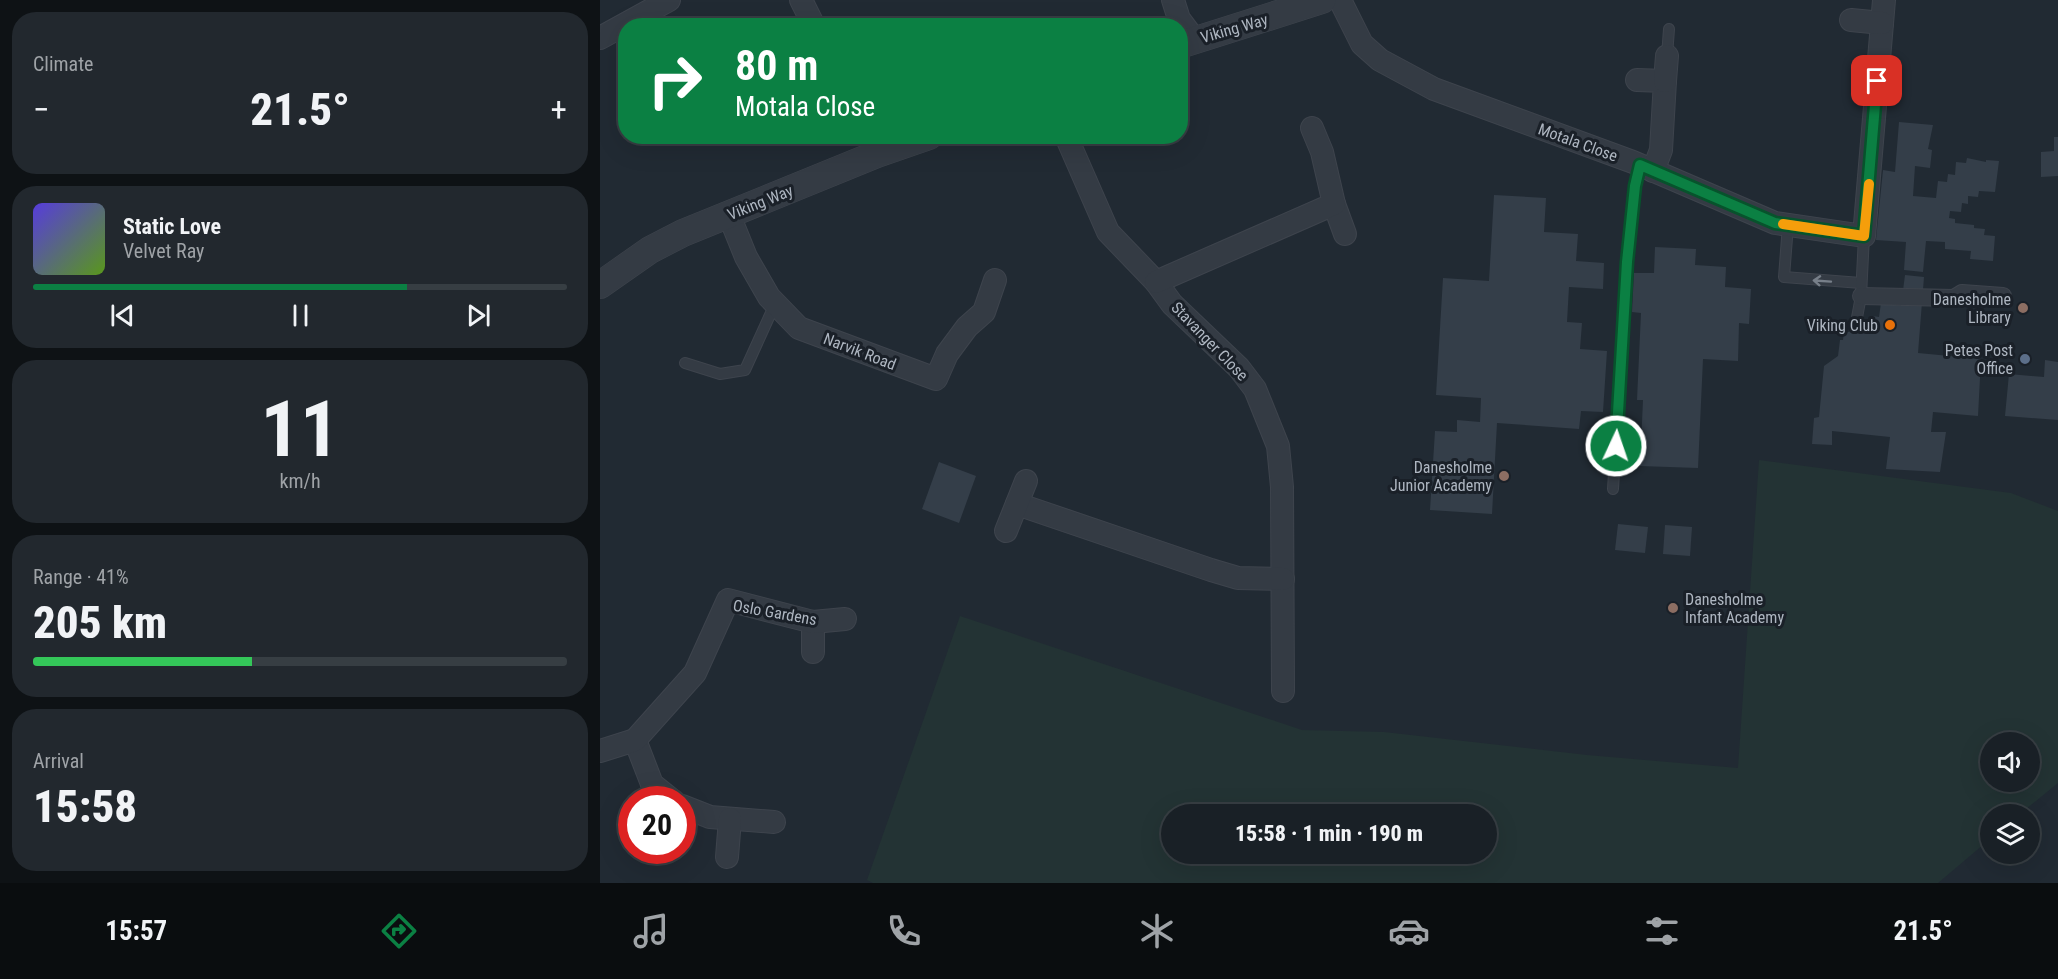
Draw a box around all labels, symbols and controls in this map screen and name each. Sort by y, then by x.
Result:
street label: Viking Way [1198,10,1270,47]
text: 80 m [735,41,818,90]
icon: right [636,42,714,120]
text: Climate [33,52,93,76]
pin [1851,55,1902,106]
icon: arrive [1860,64,1893,97]
text: 21.5° [250,83,350,136]
text: − [33,90,50,129]
text: + [551,90,567,129]
text: Motala Close [735,91,875,123]
street label: Motala Close [1536,119,1620,166]
street label: Viking Way [725,181,796,224]
text: Static Love [123,214,221,239]
text: Velvet Ray [123,239,204,263]
one-way arrow [1813,275,1833,286]
place label: Danesholme Library [1933,290,2011,327]
street label: Stavanger Close [1167,298,1252,385]
icon: previous [106,299,139,332]
icon: pause [284,299,317,332]
icon: next [462,299,495,332]
marker: Danesholme Library [2016,301,2030,315]
place label: Viking Club [1807,316,1878,335]
marker: Viking Club [1883,318,1897,332]
street label: Narvik Road [821,329,899,374]
place label: Petes Post Office [1945,341,2013,378]
marker: Petes Post Office [2018,352,2032,366]
text: 11 [261,384,339,475]
position arrow [1584,414,1648,478]
place label: Danesholme Junior Academy [1390,458,1492,495]
text: km/h [279,469,321,493]
marker: Danesholme Junior Academy [1497,469,1511,483]
text: Range · 41% [33,565,129,589]
place label: Danesholme Infant Academy [1685,590,1784,627]
text: 205 km [33,596,167,649]
street label: Oslo Gardens [732,596,818,629]
marker: Danesholme Infant Academy [1666,601,1680,615]
map controls [1980,732,2040,864]
button: sound [1980,732,2040,792]
text: Arrival [33,749,84,773]
text: 15:58 [33,780,137,833]
speed limit sign: 20 [618,786,696,864]
button: layers [1980,804,2040,864]
text: 15:58 · 1 min · 190 m [1235,821,1423,846]
icon: directions [378,910,420,952]
icon: music [630,910,672,952]
icon: phone [883,910,925,952]
icon: climate [1136,910,1178,952]
icon: car [1388,910,1430,952]
icon: filters [1641,910,1683,952]
text: 15:57 [105,915,167,947]
text: 21.5° [1893,915,1953,947]

